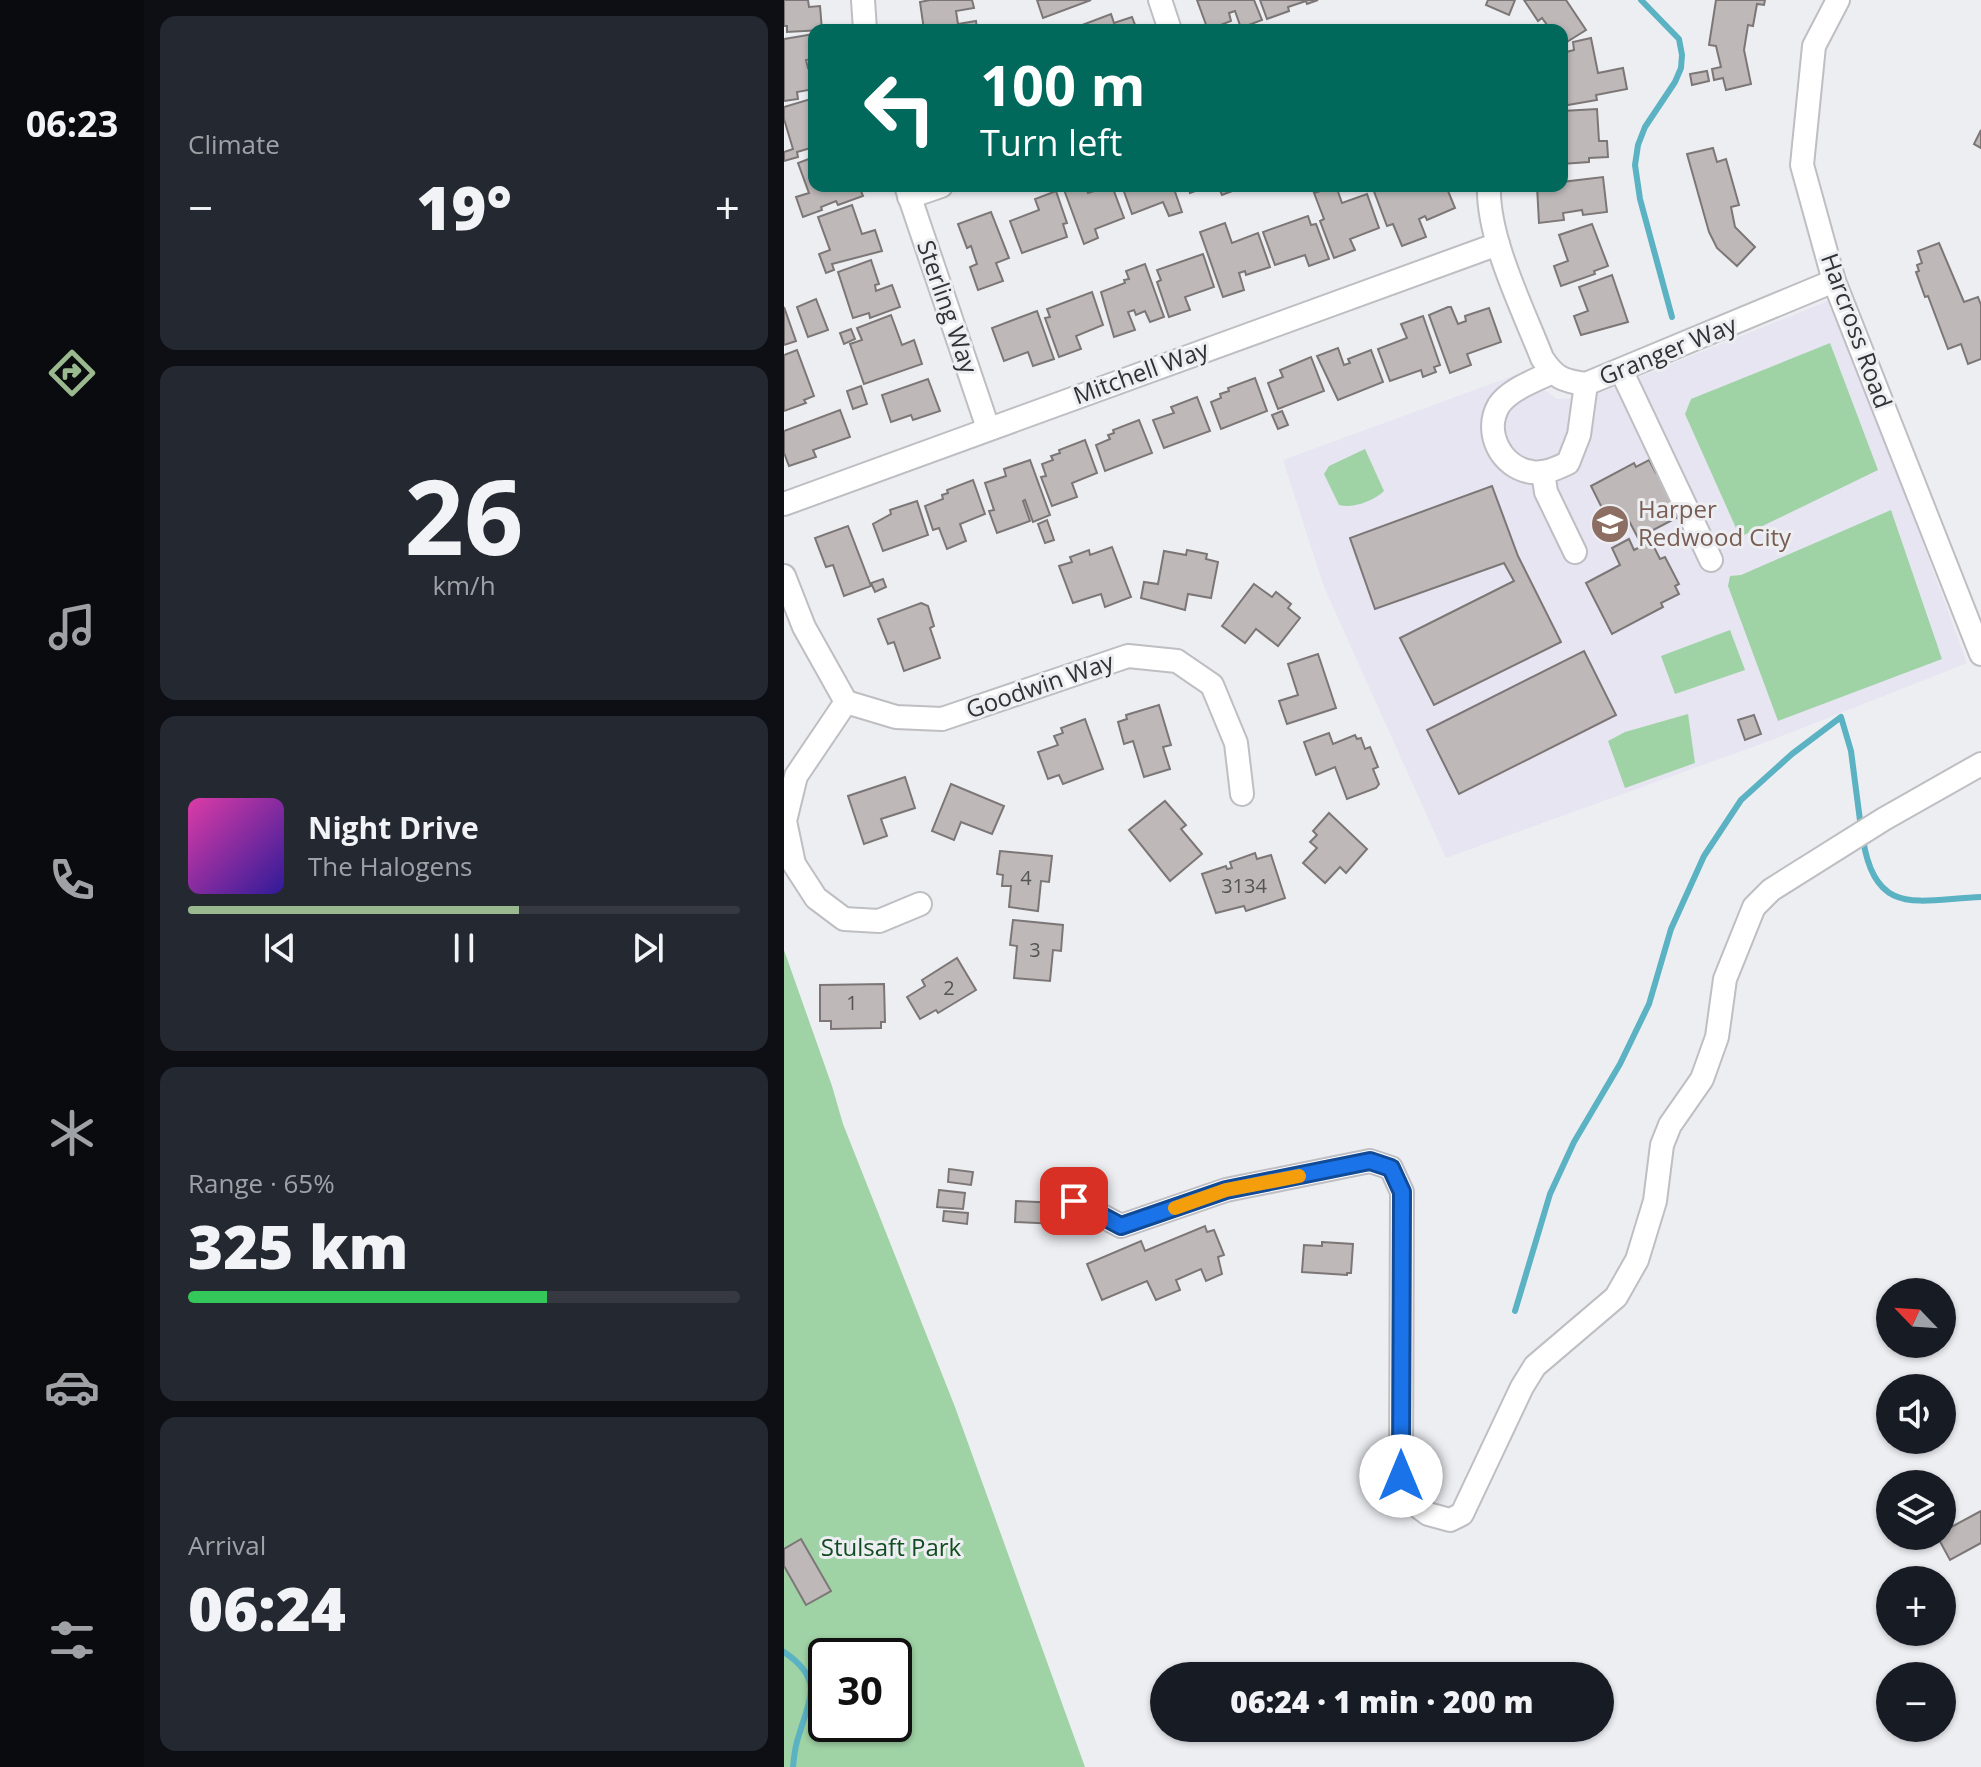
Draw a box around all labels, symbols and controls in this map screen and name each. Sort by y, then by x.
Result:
text: 100 m [980,46,1146,122]
icon: left [848,56,952,160]
text: 06:23 [26,99,118,148]
text: Turn left [980,118,1122,167]
text: Climate [188,126,280,162]
text: 19° [416,166,512,248]
text: − [188,177,213,237]
text: + [715,177,740,237]
street label: Sterling Way [910,236,987,378]
street label: Harcross Road [1814,248,1901,413]
street label: Granger Way [1594,307,1742,392]
street label: Mitchell Way [1068,332,1214,411]
icon: directions [44,345,100,401]
text: 26 [405,444,523,585]
place label: Harper Redwood City [1638,492,1792,553]
school or university icon: Harper Redwood City [1589,503,1631,545]
text: km/h [432,567,496,603]
icon: music [44,599,100,655]
street label: Goodwin Way [961,644,1119,725]
text: Night Drive [308,807,479,848]
text: The Halogens [308,848,473,884]
icon: phone [44,852,100,908]
house number: 4 [1020,864,1032,891]
house number: 3134 [1221,872,1267,899]
icon: previous [258,926,302,970]
icon: pause [442,926,486,970]
icon: next [626,926,670,970]
house number: 3 [1029,936,1041,963]
house number: 2 [943,974,955,1001]
house number: 1 [846,989,858,1016]
icon: climate [44,1105,100,1161]
text: Range · 65% [188,1165,335,1201]
pin [1040,1167,1108,1235]
icon: arrive [1052,1179,1096,1223]
text: 325 km [188,1205,409,1287]
north arrow [1876,1278,1956,1358]
map controls [1876,1278,1956,1742]
icon: car [44,1359,100,1415]
button: sound [1876,1374,1956,1454]
position arrow [1359,1434,1443,1518]
button: layers [1876,1470,1956,1550]
text: Arrival [188,1527,266,1563]
park label: Stulsaft Park [821,1530,962,1563]
button: + [1876,1566,1956,1646]
text: 06:24 [188,1567,346,1649]
icon: filters [44,1612,100,1668]
speed limit sign: 30 [808,1638,912,1742]
button: − [1876,1662,1956,1742]
text: 06:24 · 1 min · 200 m [1230,1681,1534,1722]

